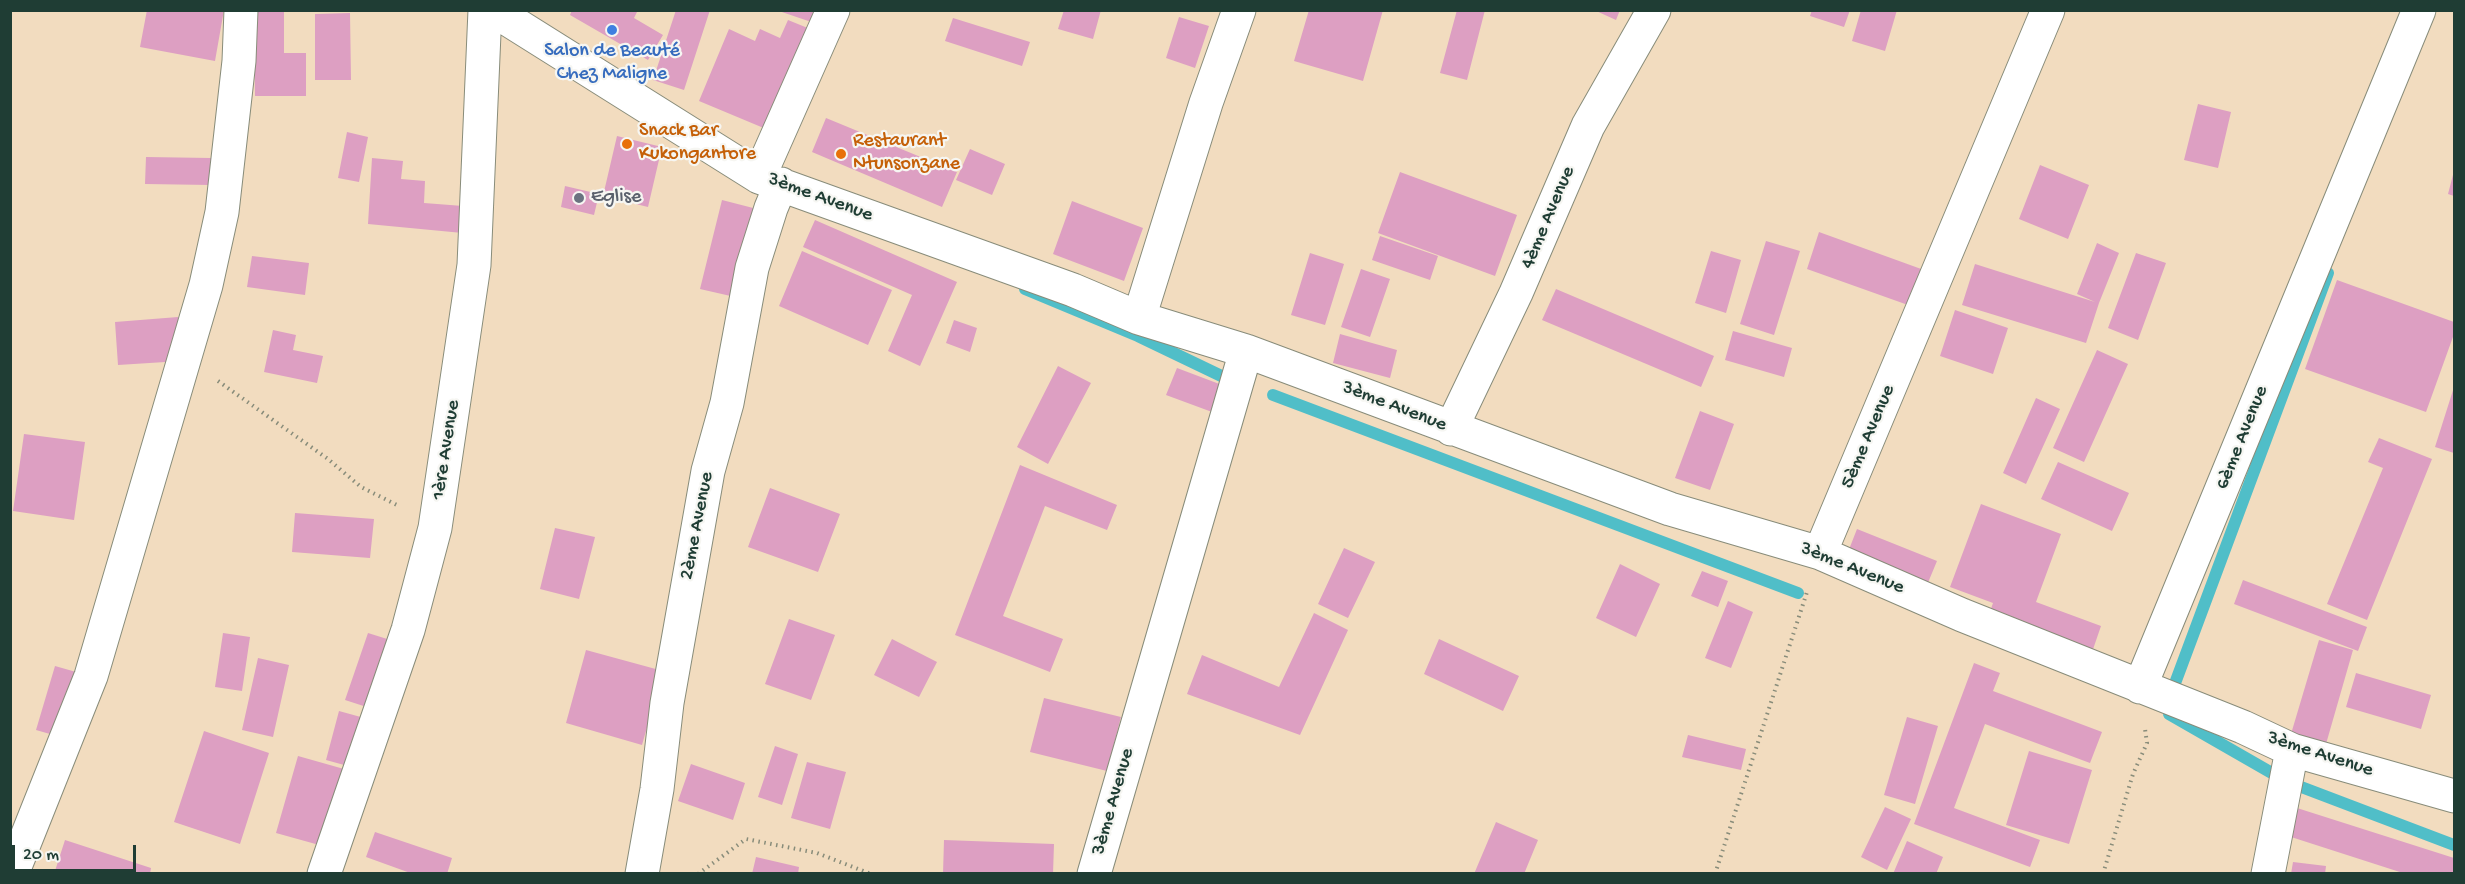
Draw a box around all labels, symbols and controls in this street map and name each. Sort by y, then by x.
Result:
marker: Salon de Beauté Chez Maligne [605,23,619,37]
place label: Salon de Beauté Chez Maligne [544,40,680,87]
place label: Snack Bar Kukongantore [639,120,756,167]
place label: Restaurant Ntunsonzane [853,130,960,177]
marker: Snack Bar Kukongantore [620,137,634,151]
marker: Restaurant Ntunsonzane [834,147,848,161]
street label: 4ème Avenue [1517,163,1581,273]
street label: 3ème Avenue [764,168,876,228]
place label: Eglise [591,186,641,210]
marker: Eglise [572,191,586,205]
street label: 3ème Avenue [1338,376,1450,438]
street label: 5ème Avenue [1836,382,1902,492]
street label: 6ème Avenue [2211,383,2275,493]
street label: 1ère Avenue [427,398,467,502]
street label: 2ème Avenue [676,470,720,582]
street label: 3ème Avenue [1796,537,1908,601]
street label: 3ème Avenue [2264,727,2376,783]
street label: 3ème Avenue [1087,746,1141,858]
scale bar [15,833,140,871]
text: 20 m [23,845,59,866]

